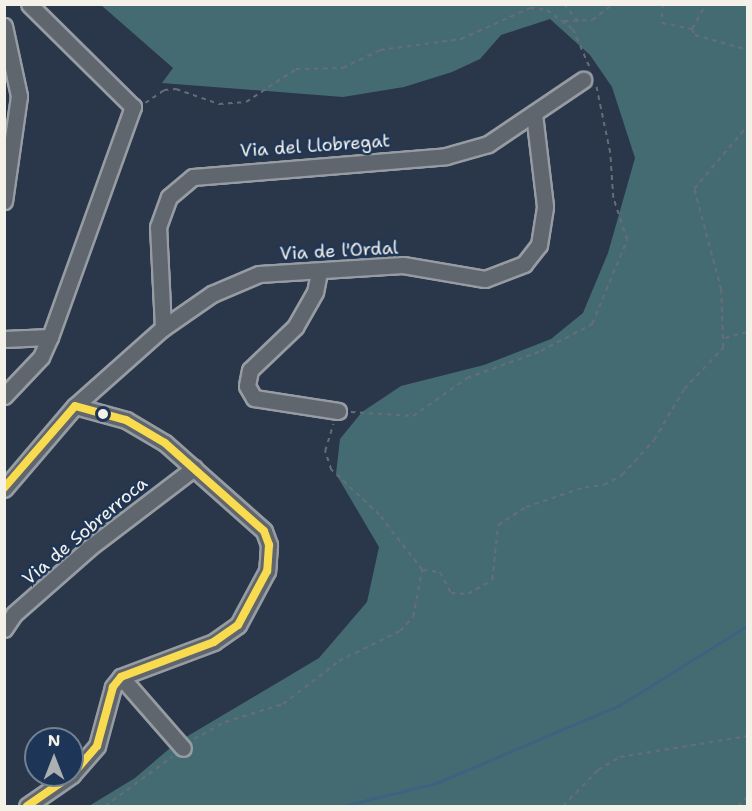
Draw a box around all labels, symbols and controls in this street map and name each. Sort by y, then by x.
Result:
street label: Via del Llobregat [239,130,391,162]
street label: Via de l'Ordal [279,237,399,265]
unlabelled marker [97,408,109,420]
street label: Via de Sobrerroca [18,472,152,590]
north arrow [24,727,84,787]
text: N [48,730,60,751]

